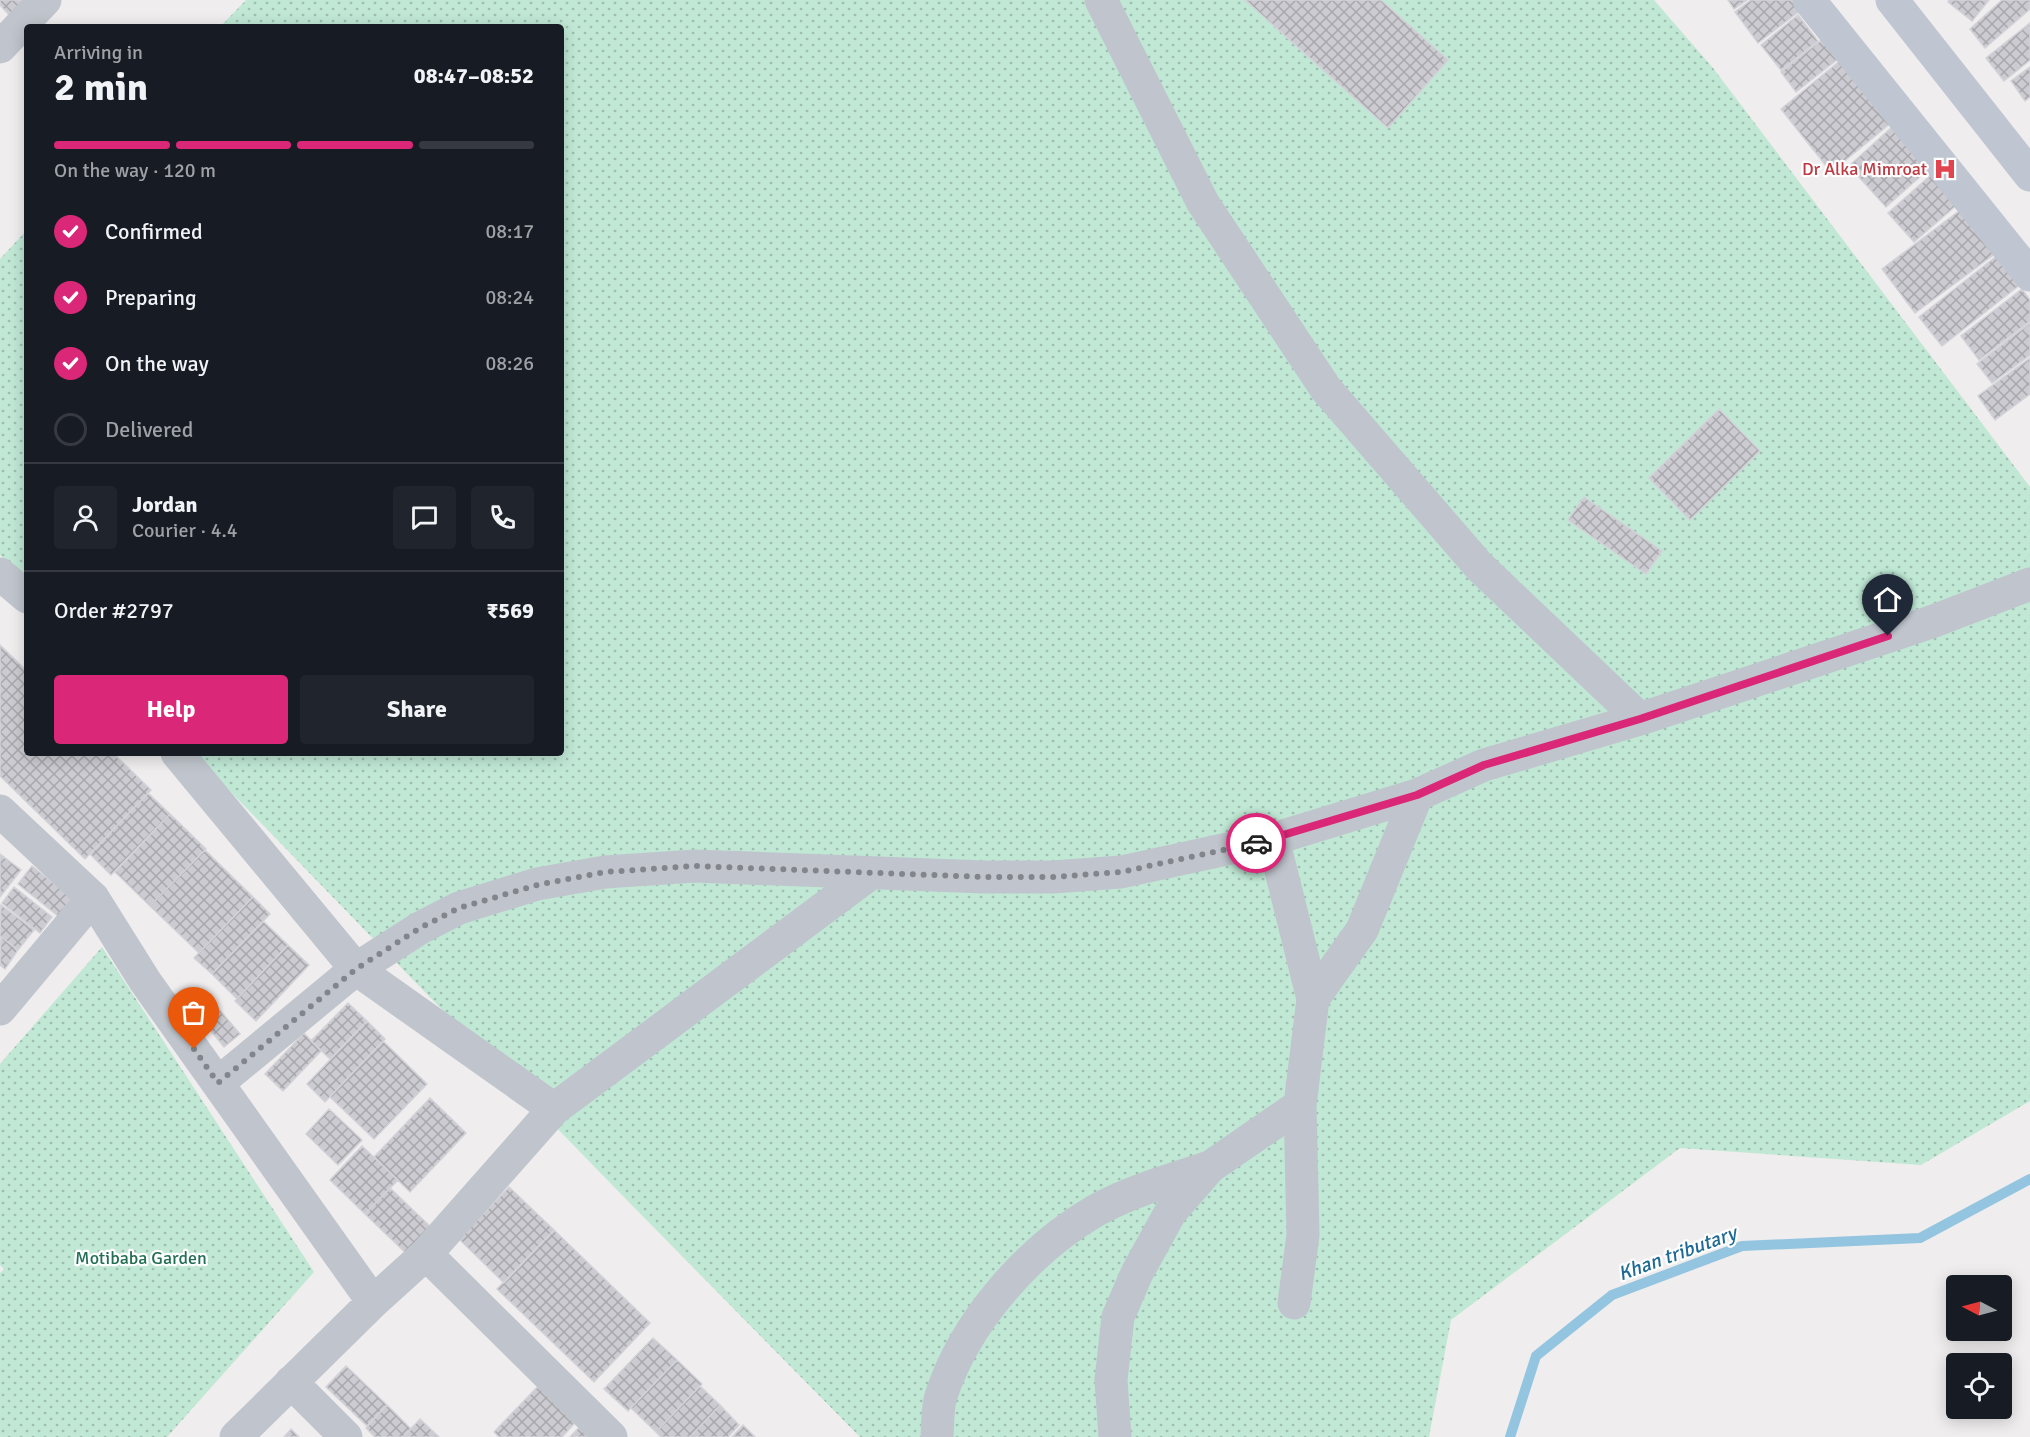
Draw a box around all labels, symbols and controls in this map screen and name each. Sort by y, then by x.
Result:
text: Arriving in [54,40,143,65]
text: 08:47–08:52 [414,62,534,89]
text: 2 min [54,63,148,111]
hospital icon: Dr Alka Mimroat [1932,156,1958,182]
text: On the way · 120 m [54,158,216,183]
place label: Dr Alka Mimroat [1802,158,1927,180]
icon: check [54,215,87,248]
text: Confirmed [105,218,203,245]
text: 08:17 [485,219,534,244]
icon: check [54,281,87,314]
text: Preparing [105,284,197,311]
text: 08:24 [485,285,534,310]
icon: check [54,347,87,380]
text: On the way [105,350,209,377]
text: 08:26 [485,351,534,376]
text: Delivered [105,416,193,443]
button: person [54,486,117,549]
button: chat [393,486,456,549]
button: phone [471,486,534,549]
text: Jordan [132,491,198,518]
text: Courier · 4.4 [132,518,238,543]
pin [1862,574,1913,636]
icon: home [1871,583,1904,616]
text: Order #2797 [54,597,174,624]
text: ₹569 [486,597,534,624]
button: Help [54,675,288,744]
button: Share [300,675,534,744]
courier [1226,813,1286,873]
icon: car [1240,827,1273,860]
pin [168,987,219,1049]
icon: bag [177,996,210,1029]
water label: Khan tributary [1615,1220,1742,1286]
park label: Motibaba Garden [75,1247,207,1269]
north arrow [1946,1275,2012,1341]
map controls [1946,1275,2012,1419]
button: locate [1946,1353,2012,1419]

